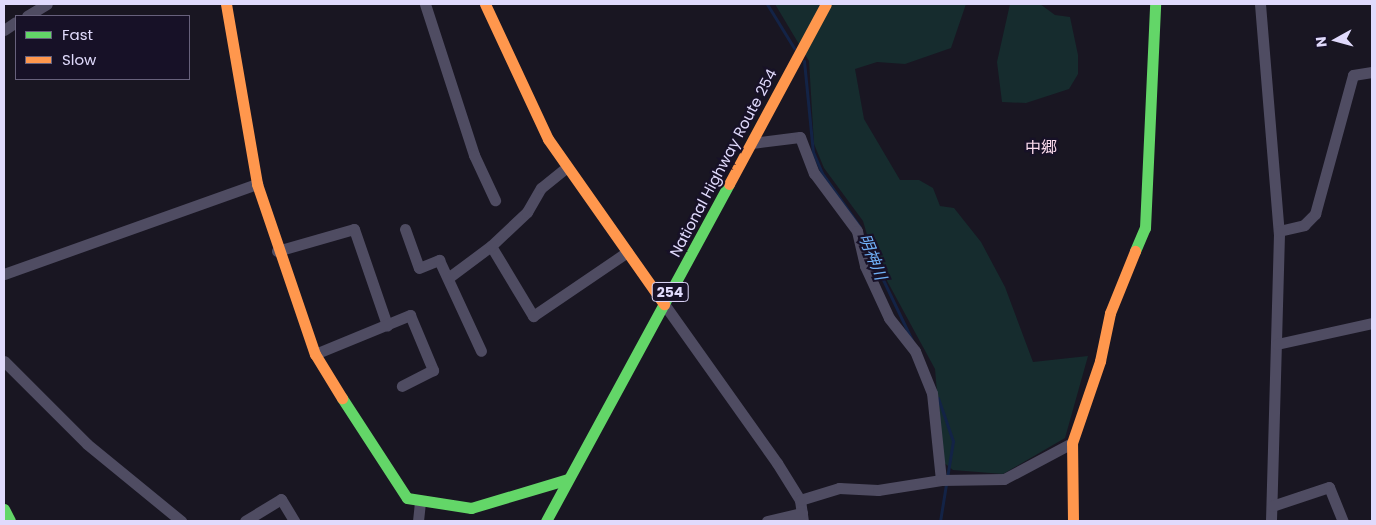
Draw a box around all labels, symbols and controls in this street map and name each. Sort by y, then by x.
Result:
legend [15,15,190,80]
north arrow [1311,15,1361,65]
text: Fast [62,24,93,45]
text: N [1311,35,1332,48]
text: Slow [62,49,96,70]
street label: National Highway Route 254 [666,66,780,260]
district label: 中郷 [1025,138,1057,158]
water label: 明神川 [854,231,890,283]
road number: 254 [651,280,689,304]

